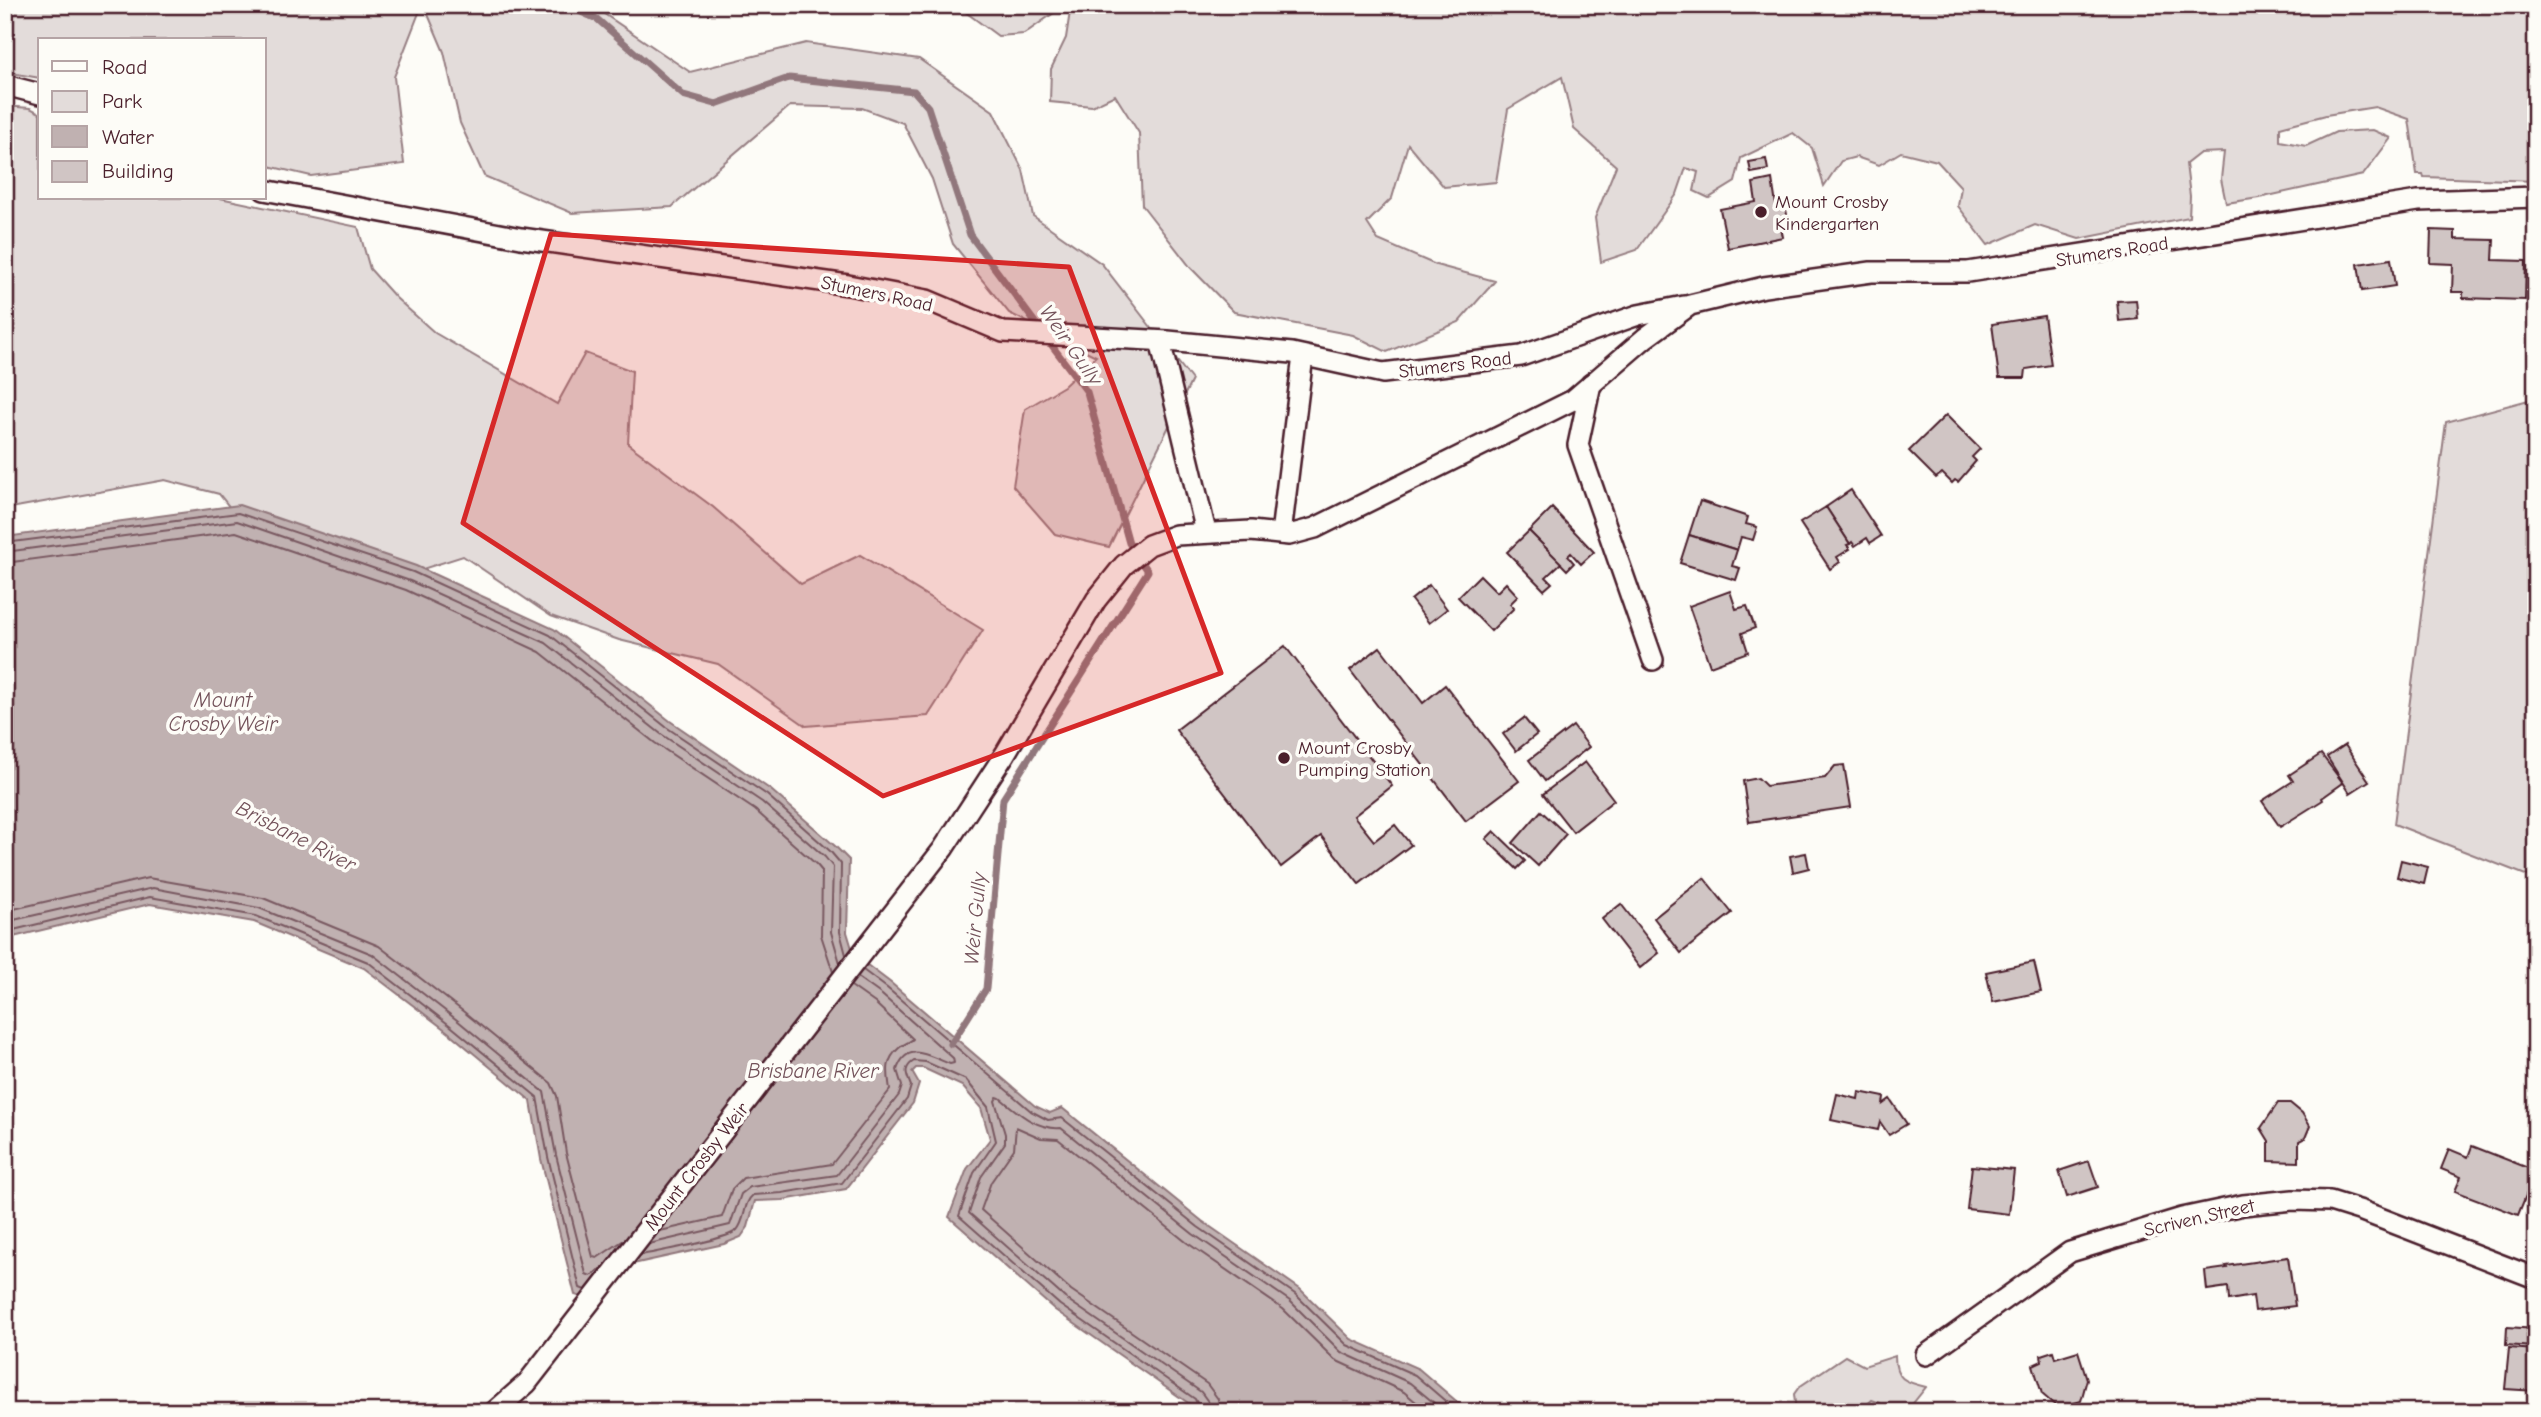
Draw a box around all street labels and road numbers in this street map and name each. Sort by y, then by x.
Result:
street label: Stumers Road [2054,232,2170,272]
street label: Stumers Road [819,271,935,317]
street label: Stumers Road [1397,347,1513,383]
street label: Mount Crosby Weir [640,1098,754,1235]
street label: Scriven Street [2142,1194,2257,1241]

